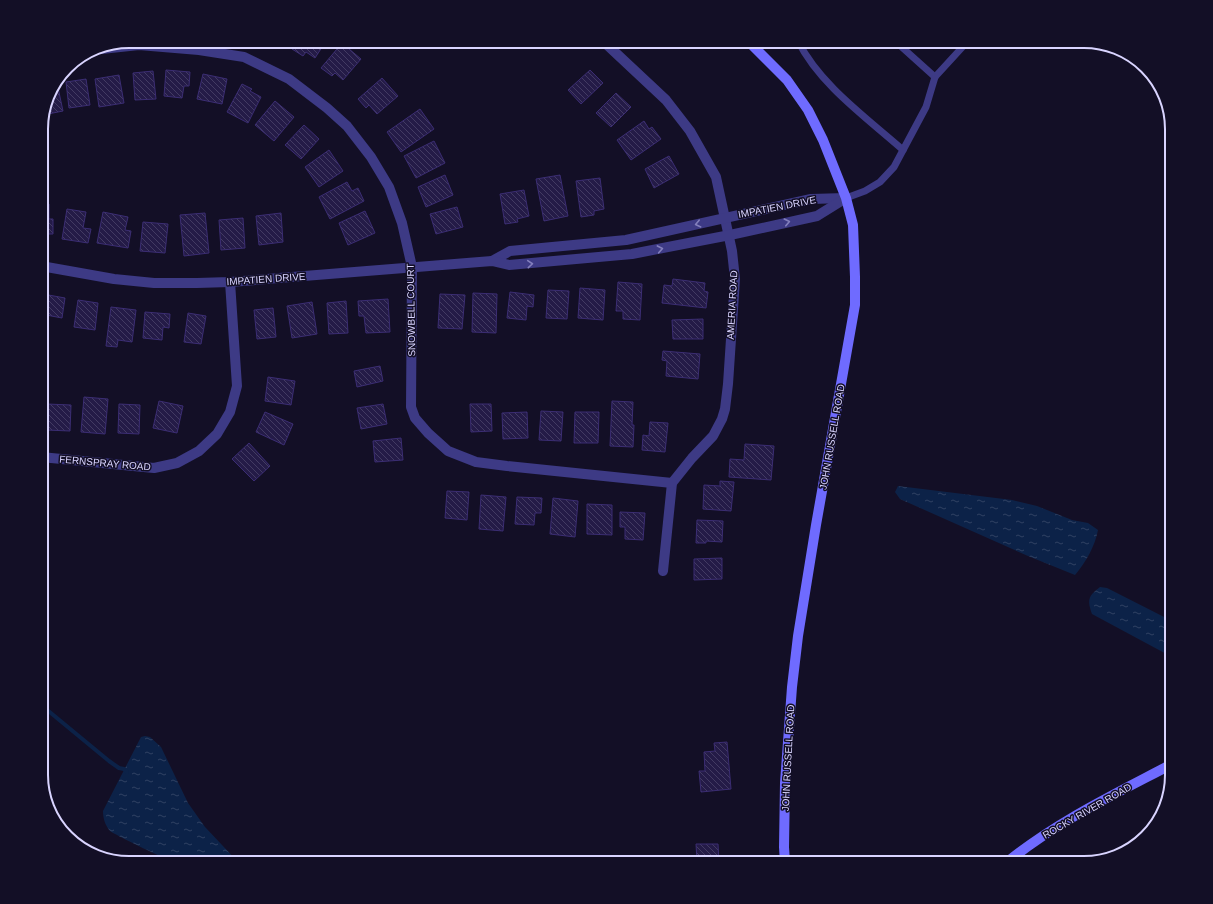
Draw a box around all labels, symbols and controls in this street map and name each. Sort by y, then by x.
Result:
street label: IMPATIEN DRIVE [737,194,817,220]
one-way arrow [784,219,790,227]
one-way arrow [695,220,701,228]
one-way arrow [656,245,663,254]
one-way arrow [527,259,534,268]
street label: SNOWBELL COURT [405,263,417,357]
street label: AMERIA ROAD [725,270,739,340]
street label: IMPATIEN DRIVE [226,271,306,287]
street label: JOHN RUSSELL ROAD [817,383,847,491]
street label: FERNSPRAY ROAD [59,454,151,472]
street label: JOHN RUSSELL ROAD [780,704,796,812]
street label: ROCKY RIVER ROAD [1041,781,1133,841]

